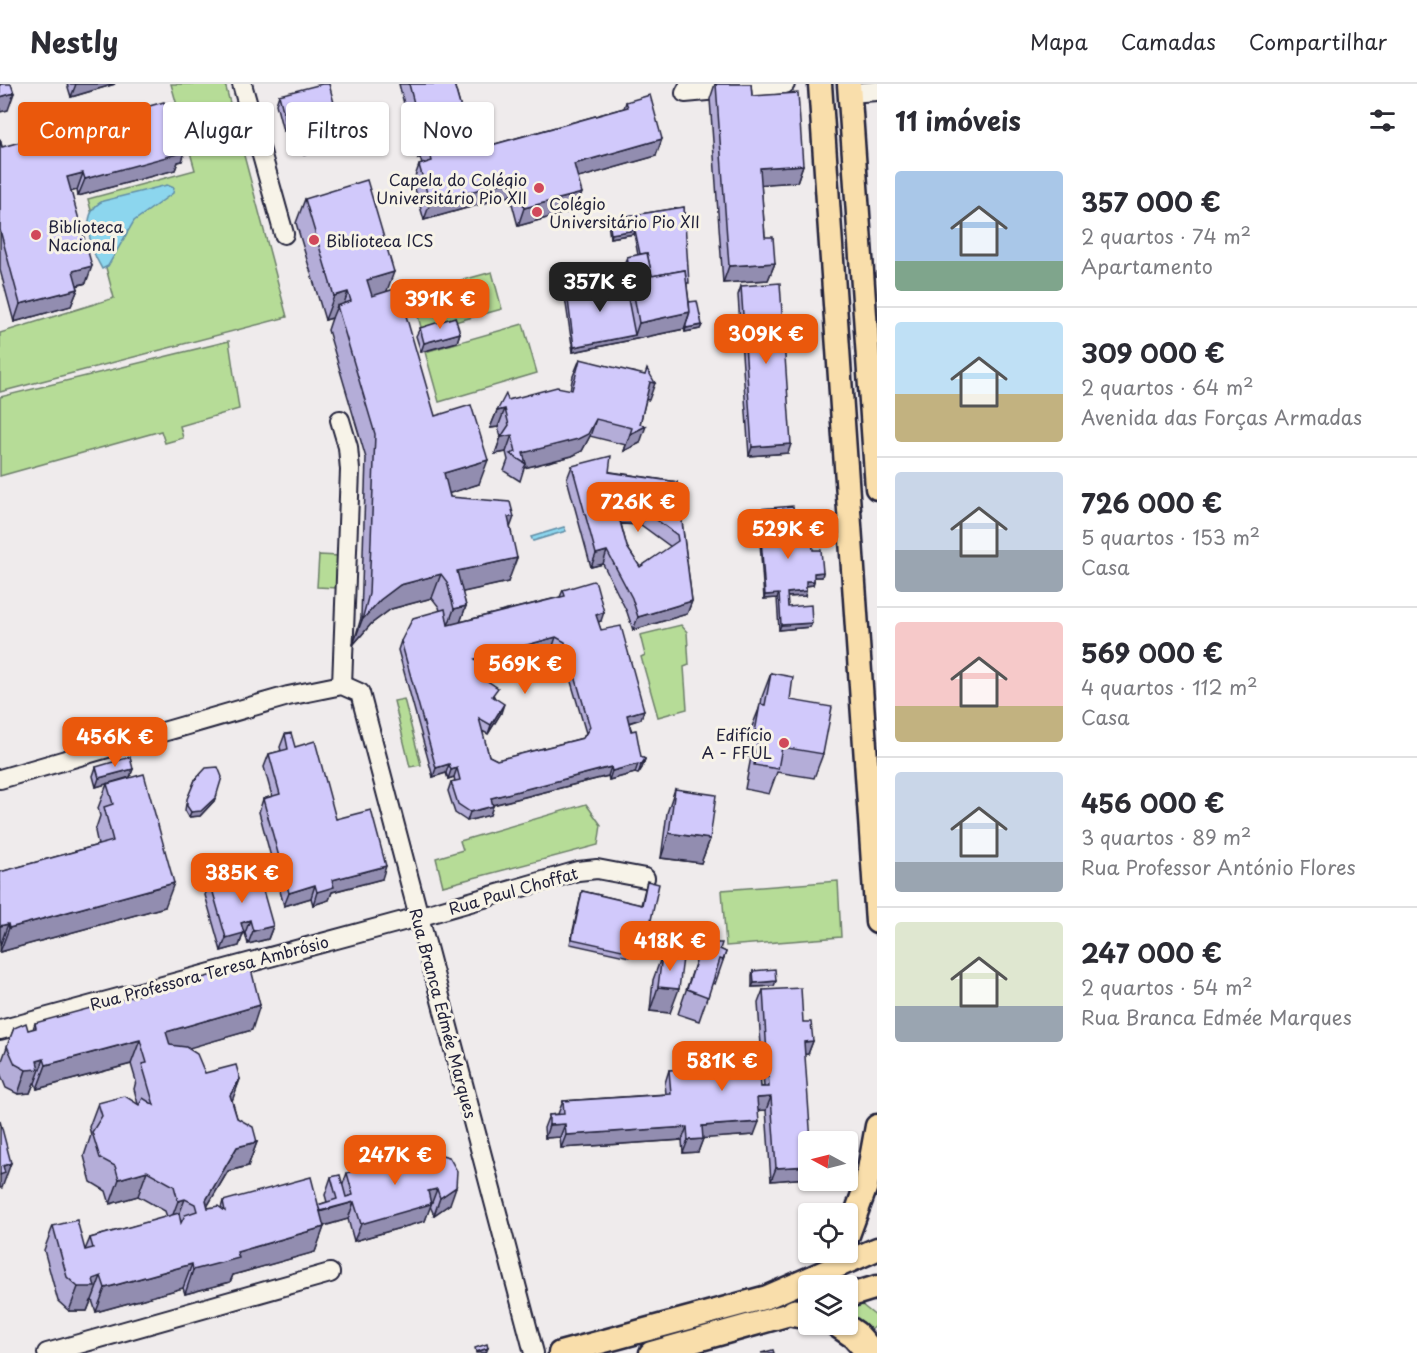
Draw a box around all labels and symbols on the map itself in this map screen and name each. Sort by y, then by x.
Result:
place label: Capela do Colégio Universitário Pio XII [376,167,527,209]
marker: Capela do Colégio Universitário Pio XII [532,181,546,195]
place label: Colégio Universitário Pio XII [549,191,700,233]
marker: Colégio Universitário Pio XII [530,205,544,219]
place label: Biblioteca Nacional [48,214,123,256]
marker: Biblioteca Nacional [29,228,43,242]
place label: Biblioteca ICS [326,228,433,252]
marker: Biblioteca ICS [307,233,321,247]
pin: 357K € [551,262,649,313]
pin: 391K € [391,279,489,330]
pin: 309K € [717,314,815,365]
pin: 726K € [589,482,687,533]
pin: 529K € [739,509,837,560]
pin: 569K € [476,644,574,695]
pin: 456K € [66,717,164,768]
place label: Edifício A - FFUL [702,722,772,764]
marker: Edifício A - FFUL [777,736,791,750]
pin: 385K € [193,853,291,904]
street label: Rua Paul Choffat [446,860,581,920]
street label: Rua Branca Edmée Marques [404,905,484,1121]
pin: 418K € [621,921,719,972]
street label: Rua Professora Teresa Ambrósio [87,928,331,1015]
pin: 581K € [673,1041,771,1092]
north arrow [798,1131,858,1191]
pin: 247K € [346,1135,444,1186]

